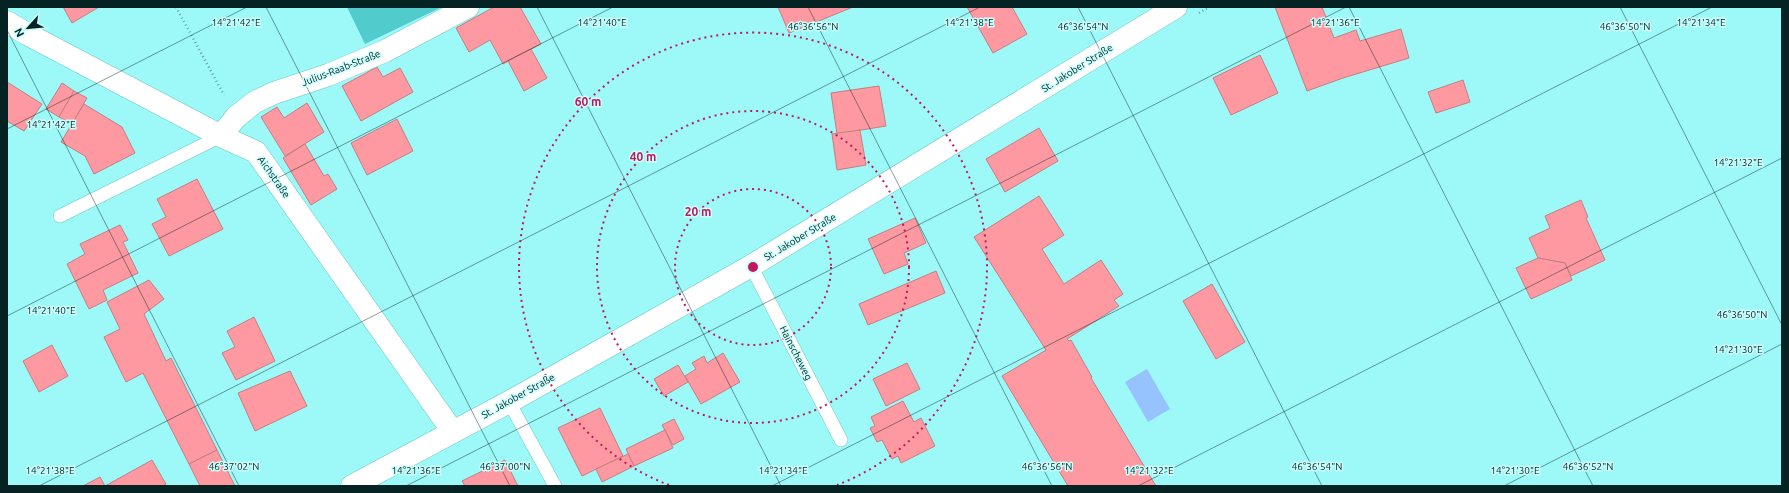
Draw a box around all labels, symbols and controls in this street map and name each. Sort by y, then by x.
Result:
north arrow [8,8,48,48]
text: 14°21'42"E [211,17,261,28]
text: 14°21'40"E [577,17,627,28]
text: 14°21'38"E [944,17,994,28]
text: 14°21'36"E [1310,17,1360,28]
text: 14°21'34"E [1676,17,1726,28]
text: 46°36'56"N [788,21,838,32]
text: 46°36'54"N [1058,21,1108,32]
text: 46°36'50"N [1600,21,1650,32]
text: N [12,26,26,39]
street label: St. Jakober Straße [1039,42,1115,94]
street label: Julius-Raab-Straße [300,48,382,88]
text: 60 m [575,95,601,108]
text: 14°21'42"E [26,119,76,130]
text: 40 m [630,150,656,163]
street label: Aichstraße [256,154,292,200]
text: 14°21'32"E [1713,157,1763,168]
text: 20 m [685,205,711,218]
street label: St. Jakober Straße [762,211,838,263]
centre of rings [746,260,760,274]
text: 14°21'40"E [26,305,76,316]
text: 46°36'50"N [1717,309,1767,320]
street label: Hainscheweg [778,324,814,382]
text: 14°21'30"E [1713,344,1763,355]
street label: St. Jakober Straße [480,371,556,421]
text: 46°37'02"N [209,461,259,472]
text: 46°37'00"N [480,461,530,472]
text: 46°36'56"N [1022,461,1072,472]
text: 46°36'54"N [1292,461,1342,472]
text: 46°36'52"N [1563,461,1613,472]
text: 14°21'38"E [25,465,75,476]
text: 14°21'36"E [391,465,441,476]
text: 14°21'34"E [758,465,808,476]
text: 14°21'32"E [1124,465,1174,476]
text: 14°21'30"E [1490,465,1540,476]

